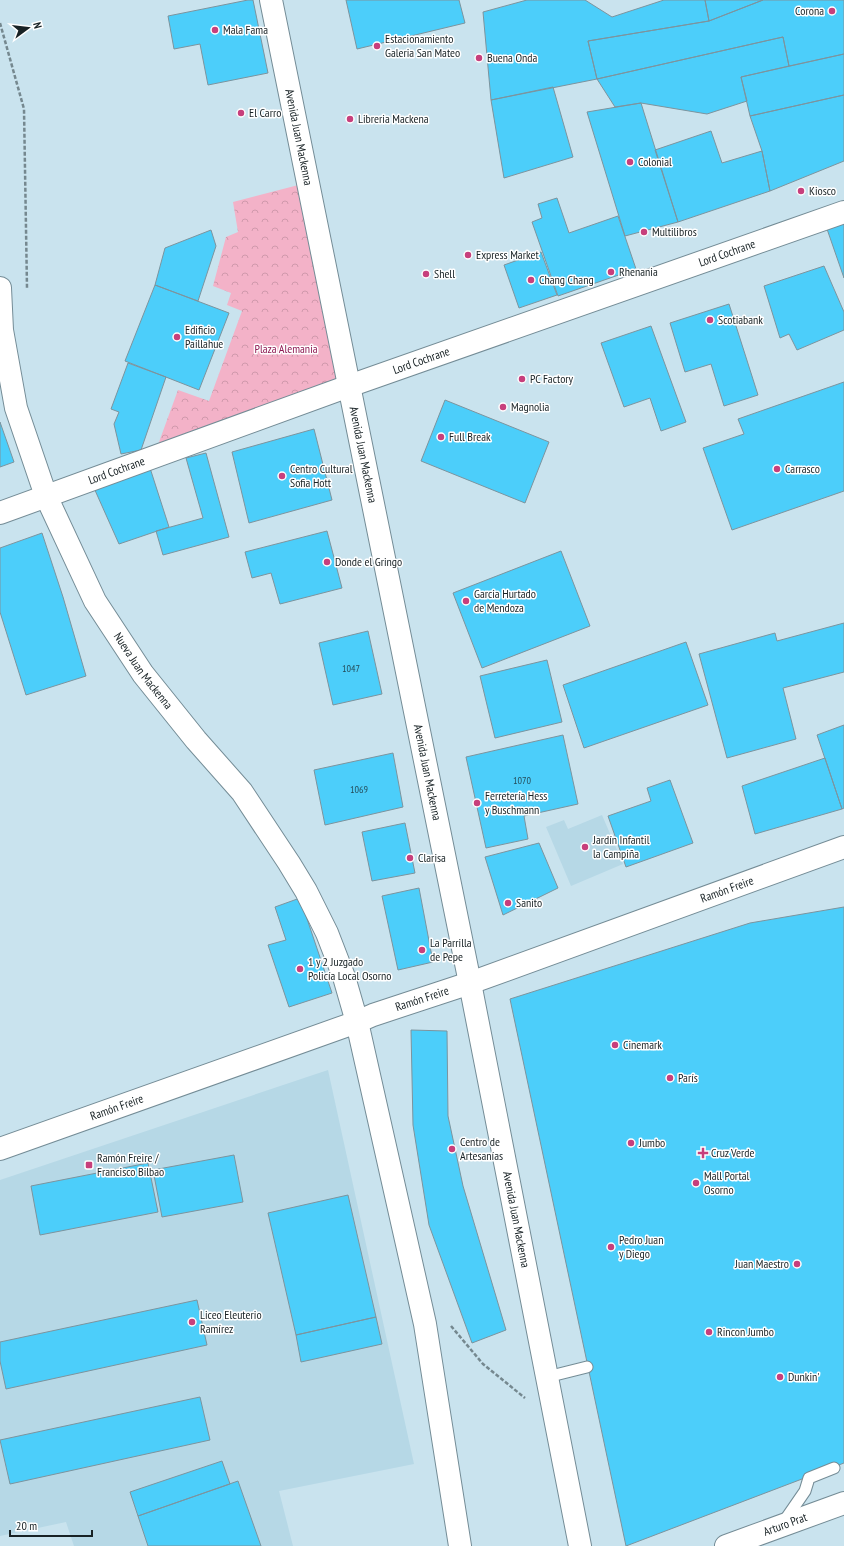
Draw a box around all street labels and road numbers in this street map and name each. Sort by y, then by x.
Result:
street label: Avenida Juan Mackenna [282,88,316,187]
street label: Lord Cochrane [696,236,757,270]
street label: Lord Cochrane [391,343,451,377]
street label: Avenida Juan Mackenna [347,405,381,504]
street label: Lord Cochrane [86,453,147,487]
street label: Nueva Juan Mackenna [111,630,176,712]
street label: Avenida Juan Mackenna [411,723,445,822]
street label: Ramón Freire [698,873,756,906]
street label: Ramón Freire [393,983,451,1014]
street label: Ramón Freire [88,1091,145,1123]
street label: Avenida Juan Mackenna [500,1170,533,1269]
street label: Arturo Prat [761,1509,810,1539]

